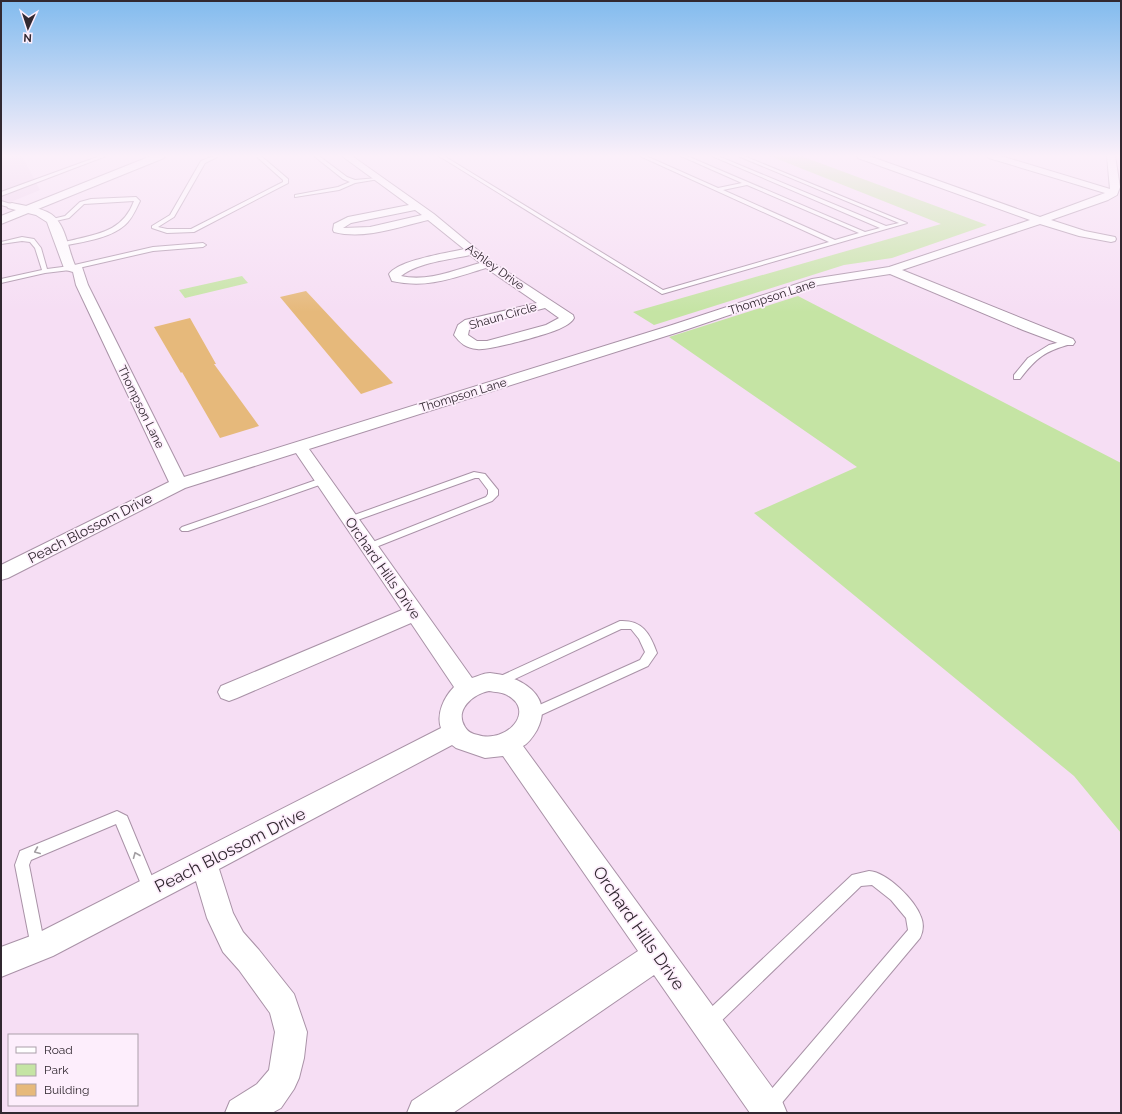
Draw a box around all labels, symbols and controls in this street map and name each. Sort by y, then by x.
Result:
north arrow [8,8,48,48]
text: N [23,31,32,44]
street label: Ashley Drive [463,241,527,293]
street label: Thompson Lane [727,276,817,318]
street label: Shaun Circle [468,300,538,332]
street label: Thompson Lane [115,363,167,451]
street label: Thompson Lane [418,375,508,415]
street label: Peach Blossom Drive [25,490,155,566]
street label: Orchard Hills Drive [342,514,424,622]
street label: Peach Blossom Drive [151,803,309,897]
one-way arrow [34,846,41,854]
one-way arrow [133,851,141,858]
street label: Orchard Hills Drive [589,862,689,994]
legend [8,1034,138,1106]
text: Road [44,1043,73,1057]
text: Park [44,1063,69,1077]
text: Building [44,1083,90,1097]

